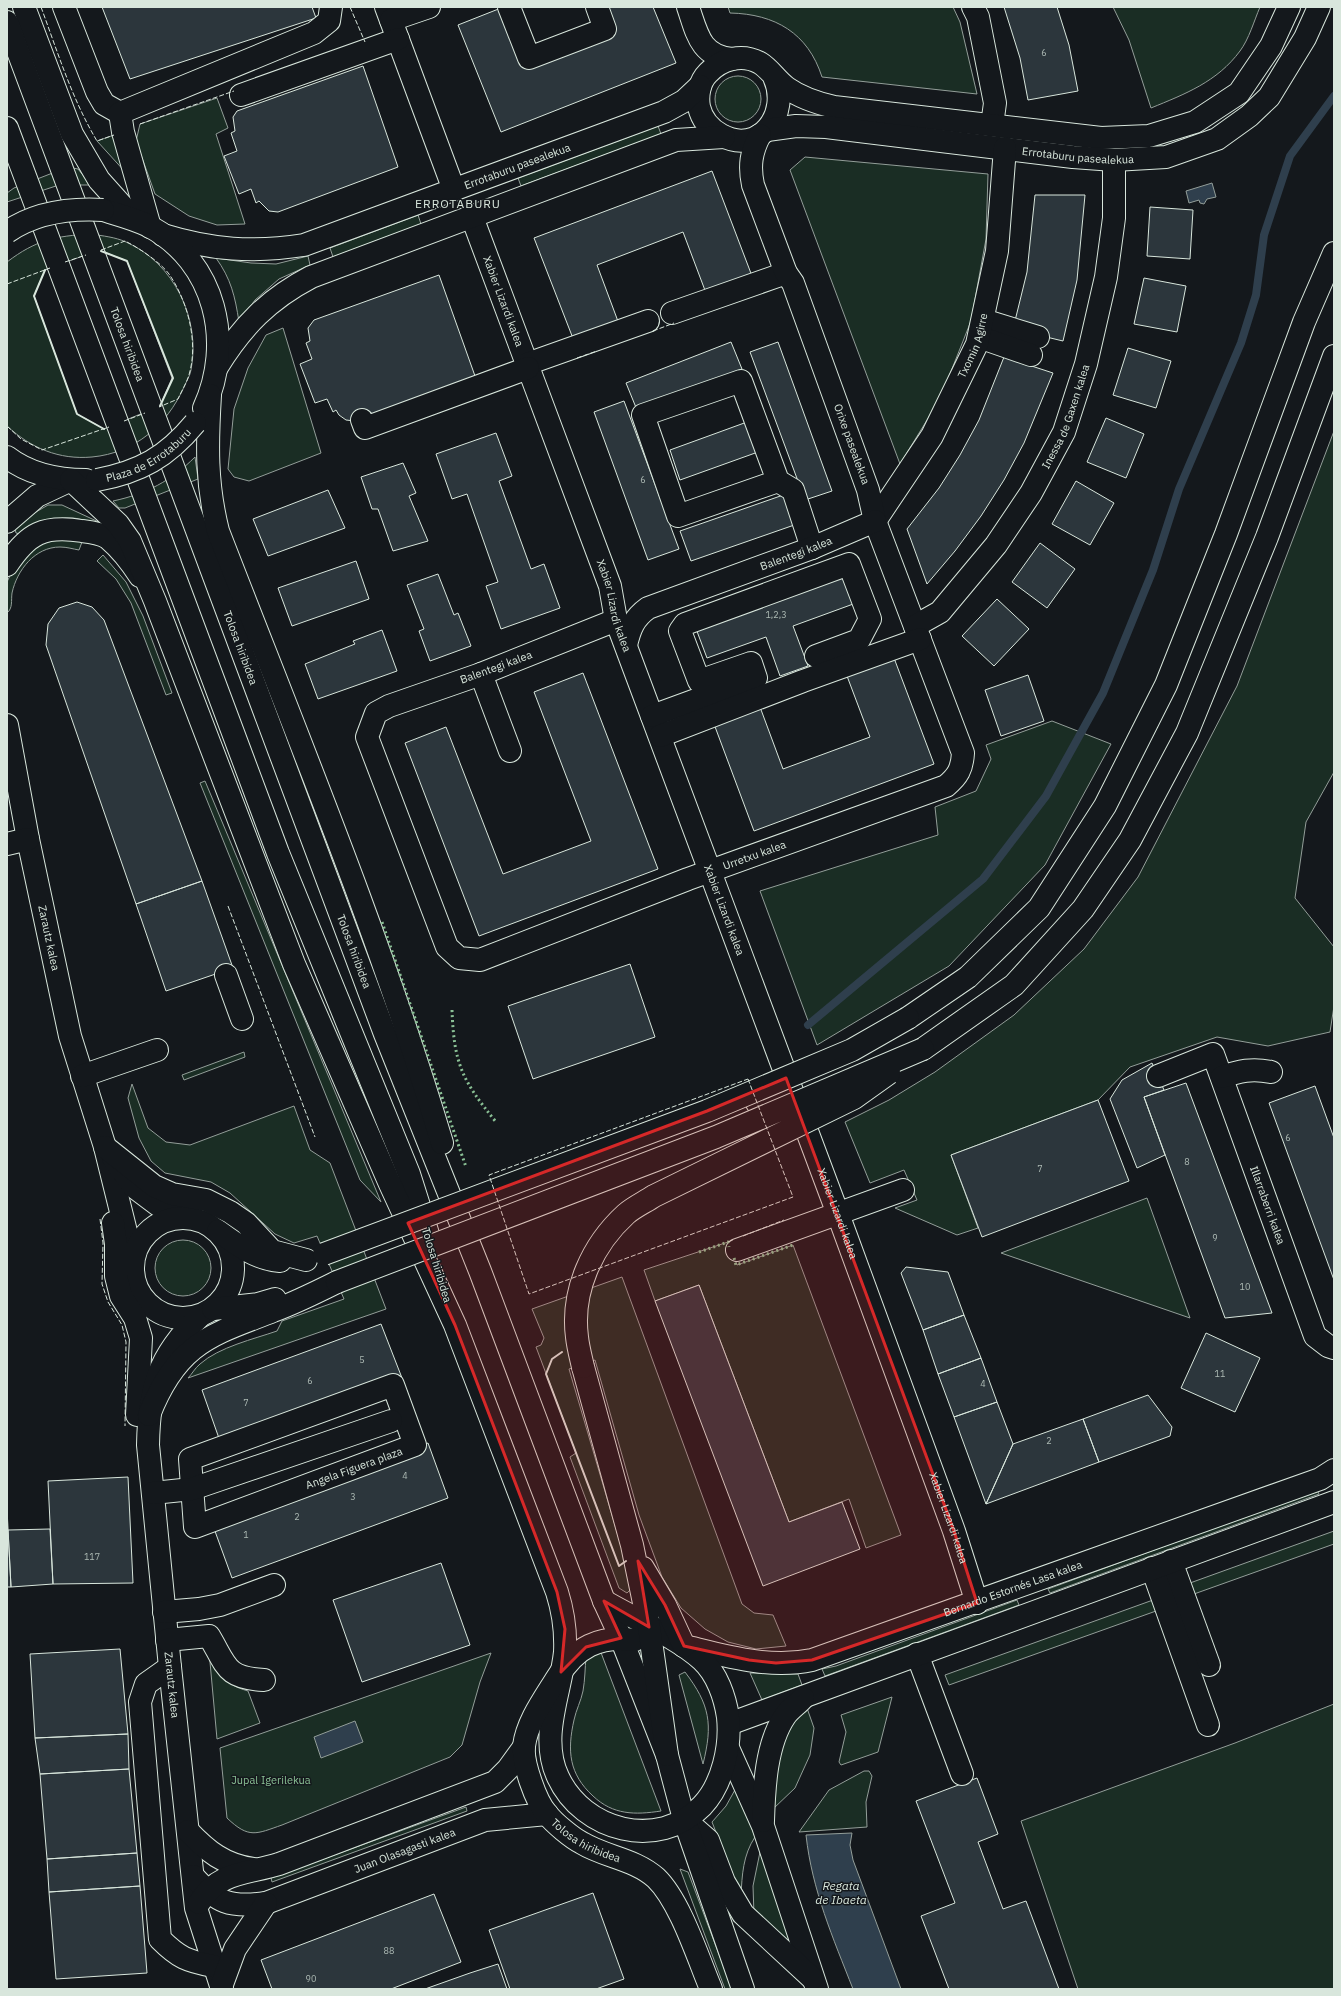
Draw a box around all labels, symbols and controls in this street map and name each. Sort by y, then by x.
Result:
house number: 6 [1041,47,1047,58]
street label: Errotaburu pasealekua [462,140,572,192]
street label: Errotaburu pasealekua [1021,144,1134,167]
district label: ERROTABURU [415,196,501,211]
street label: Xabier Lizardi kalea [480,254,527,349]
street label: Tolosa hiribidea [107,305,148,383]
street label: Txomin Agirre [954,312,990,380]
street label: Inessa de Gaxen kalea [1038,363,1092,471]
street label: Orixe pasealekua [831,402,873,486]
street label: Plaza de Errotaburu [105,425,194,485]
house number: 6 [640,474,646,485]
street label: Balentegi kalea [758,533,834,573]
street label: Xabier Lizardi kalea [594,557,634,654]
street label: Tolosa hiribidea [221,609,261,687]
house number: 1,2,3 [765,609,787,620]
street label: Balentegi kalea [458,647,534,687]
street label: Urretxu kalea [721,837,788,873]
street label: Xabier Lizardi kalea [701,863,748,957]
street label: Zarautz kalea [35,904,63,972]
street label: Tolosa hiribidea [334,912,374,990]
house number: 6 [1285,1132,1291,1143]
house number: 8 [1184,1156,1190,1167]
house number: 7 [1037,1163,1043,1174]
street label: Illarraberri kalea [1247,1164,1288,1247]
street label: Xabier Lizardi kalea [814,1166,861,1261]
street label: Tolosa hiribidea [419,1226,455,1304]
house number: 9 [1212,1232,1218,1243]
house number: 10 [1240,1281,1250,1292]
house number: 5 [359,1354,365,1365]
house number: 11 [1215,1368,1225,1379]
house number: 6 [307,1375,313,1386]
house number: 4 [980,1378,986,1389]
house number: 7 [243,1397,249,1408]
house number: 2 [1046,1435,1052,1446]
street label: Angela Figuera plaza [304,1444,405,1492]
house number: 4 [402,1470,408,1481]
street label: Xabier Lizardi kalea [926,1470,971,1565]
house number: 3 [350,1491,356,1502]
house number: 2 [294,1511,300,1522]
house number: 1 [243,1529,249,1540]
house number: 117 [84,1551,100,1562]
street label: Bernardo Estornés Lasa kalea [941,1557,1084,1620]
street label: Zarautz kalea [162,1651,182,1719]
park label: Jupal Igerilekua [231,1773,311,1787]
street label: Tolosa hiribidea [548,1816,622,1865]
street label: Juan Olasagasti kalea [352,1825,457,1876]
water label: Regata de Ibaeta [815,1878,867,1907]
house number: 88 [384,1945,394,1956]
house number: 90 [306,1973,316,1984]

